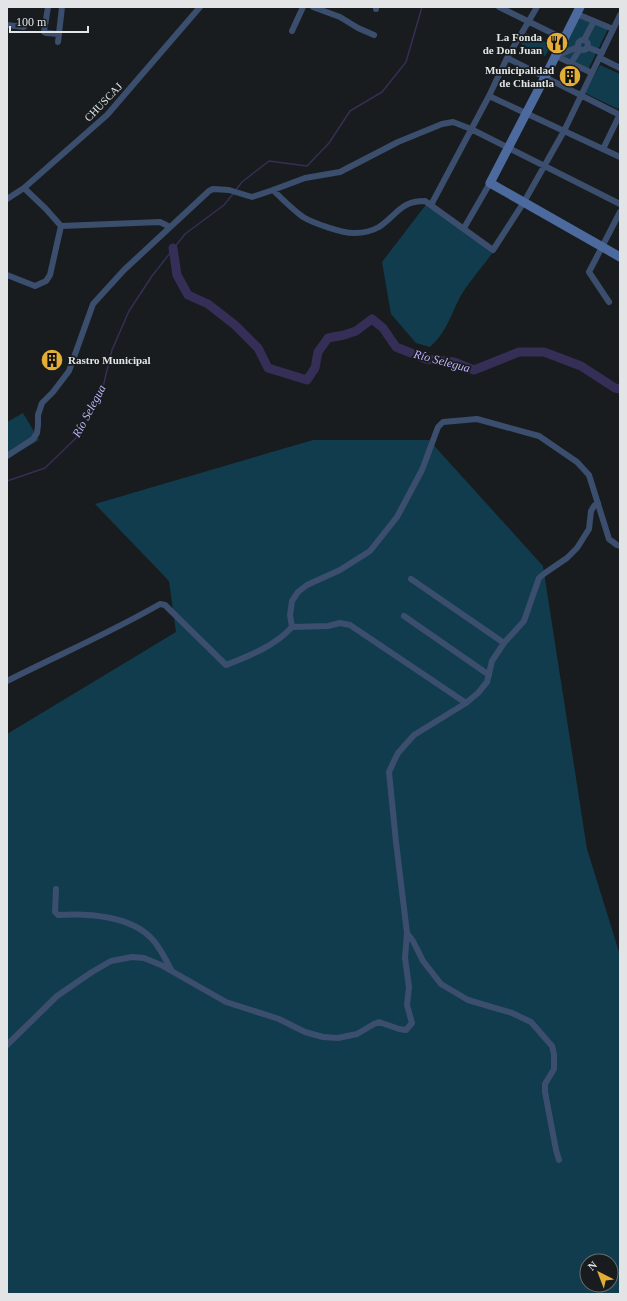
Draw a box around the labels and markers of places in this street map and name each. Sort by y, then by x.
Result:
restaurant icon: La Fonda de Don Juan [544,30,570,56]
place label: La Fonda de Don Juan [483,31,542,56]
building icon: Municipalidad de Chiantla [557,63,583,89]
place label: Municipalidad de Chiantla [485,64,554,89]
building icon: Rastro Municipal [39,347,65,373]
place label: Rastro Municipal [68,354,151,366]

